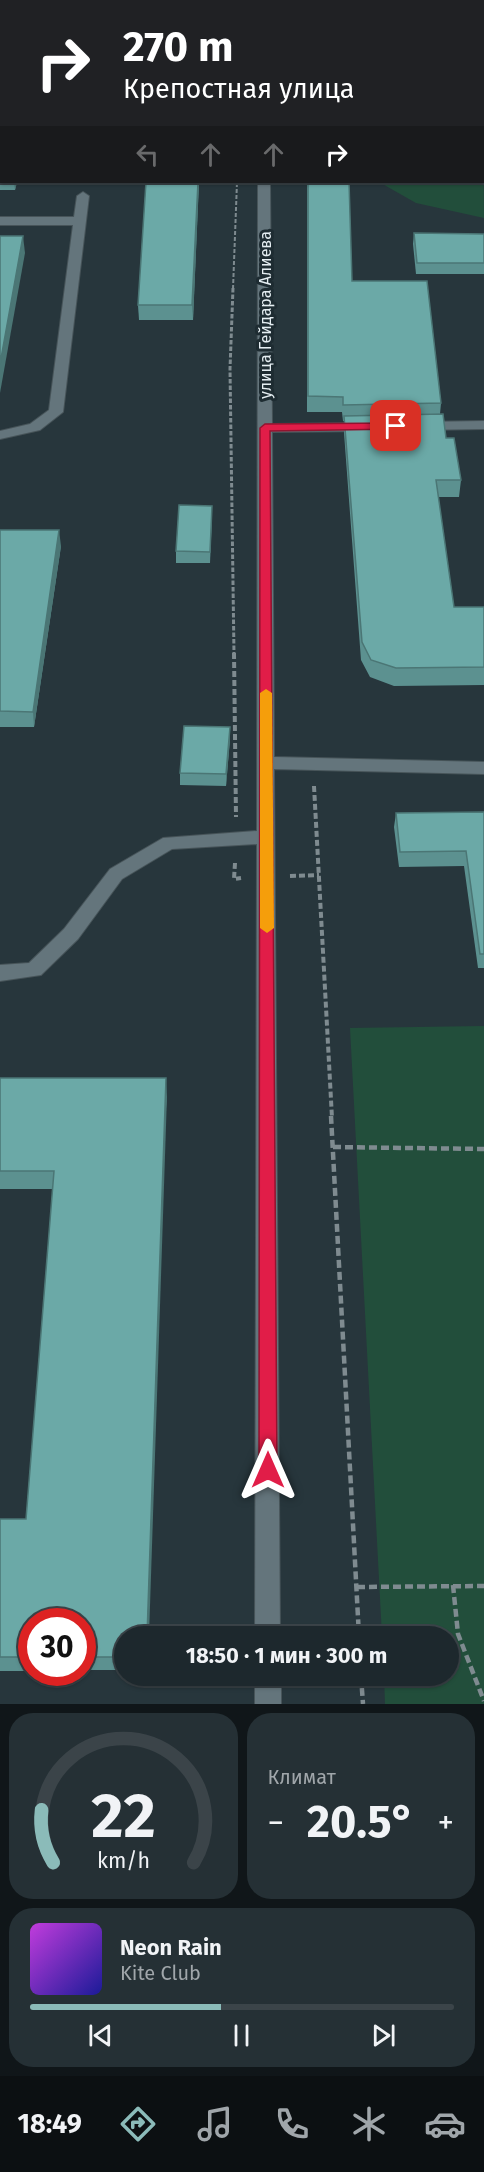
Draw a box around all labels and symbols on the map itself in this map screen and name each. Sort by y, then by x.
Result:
street label: улица Гейдара Алиева [256,231,275,399]
pin [370,400,421,451]
position arrow [236,1438,300,1502]
speed limit sign: 30 [18,1608,96,1686]

